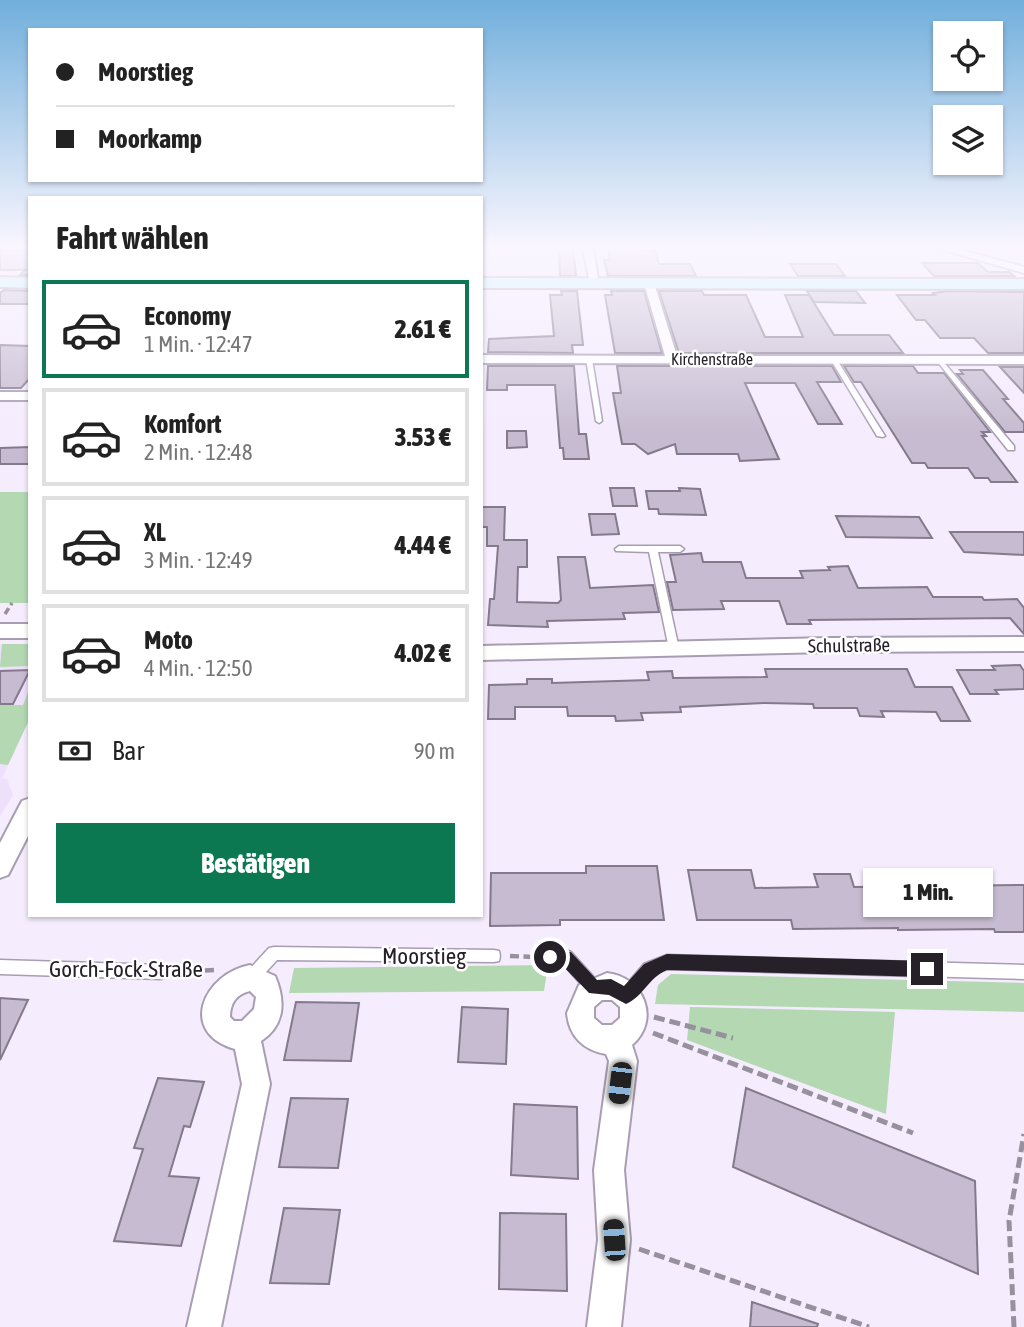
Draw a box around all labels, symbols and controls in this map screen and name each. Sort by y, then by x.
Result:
map controls [933,21,1003,175]
button: locate [933,21,1003,91]
text: Moorstieg [98,57,193,87]
button: layers [933,105,1003,175]
text: Moorkamp [98,124,202,154]
text: Fahrt wählen [56,219,209,256]
icon: car [60,298,123,361]
text: Economy [144,301,231,331]
text: 2.61 € [394,314,451,344]
text: 1 Min. · 12:47 [144,331,252,357]
street label: Kirchenstraße [671,350,753,368]
icon: car [60,406,123,469]
text: Komfort [144,409,221,439]
text: 3.53 € [394,422,451,452]
text: 2 Min. · 12:48 [144,439,252,465]
icon: car [60,514,123,577]
text: XL [144,517,166,547]
text: 4.44 € [394,530,451,560]
text: 3 Min. · 12:49 [144,547,252,573]
icon: car [60,622,123,685]
text: Moto [144,625,193,655]
street label: Schulstraße [808,633,890,657]
text: 4.02 € [394,638,451,668]
text: 4 Min. · 12:50 [144,655,252,681]
icon: cash [56,732,94,770]
text: Bar [112,736,144,766]
text: 90 m [414,738,455,764]
button: Bestätigen [56,823,455,903]
callout: 1 Min. [862,867,992,916]
text: 1 Min. [903,879,953,905]
route start [534,941,566,973]
street label: Moorstieg [382,943,466,969]
route end [911,953,943,985]
street label: Gorch-Fock-Straße [49,956,203,982]
car [608,1061,633,1105]
car [603,1218,626,1262]

